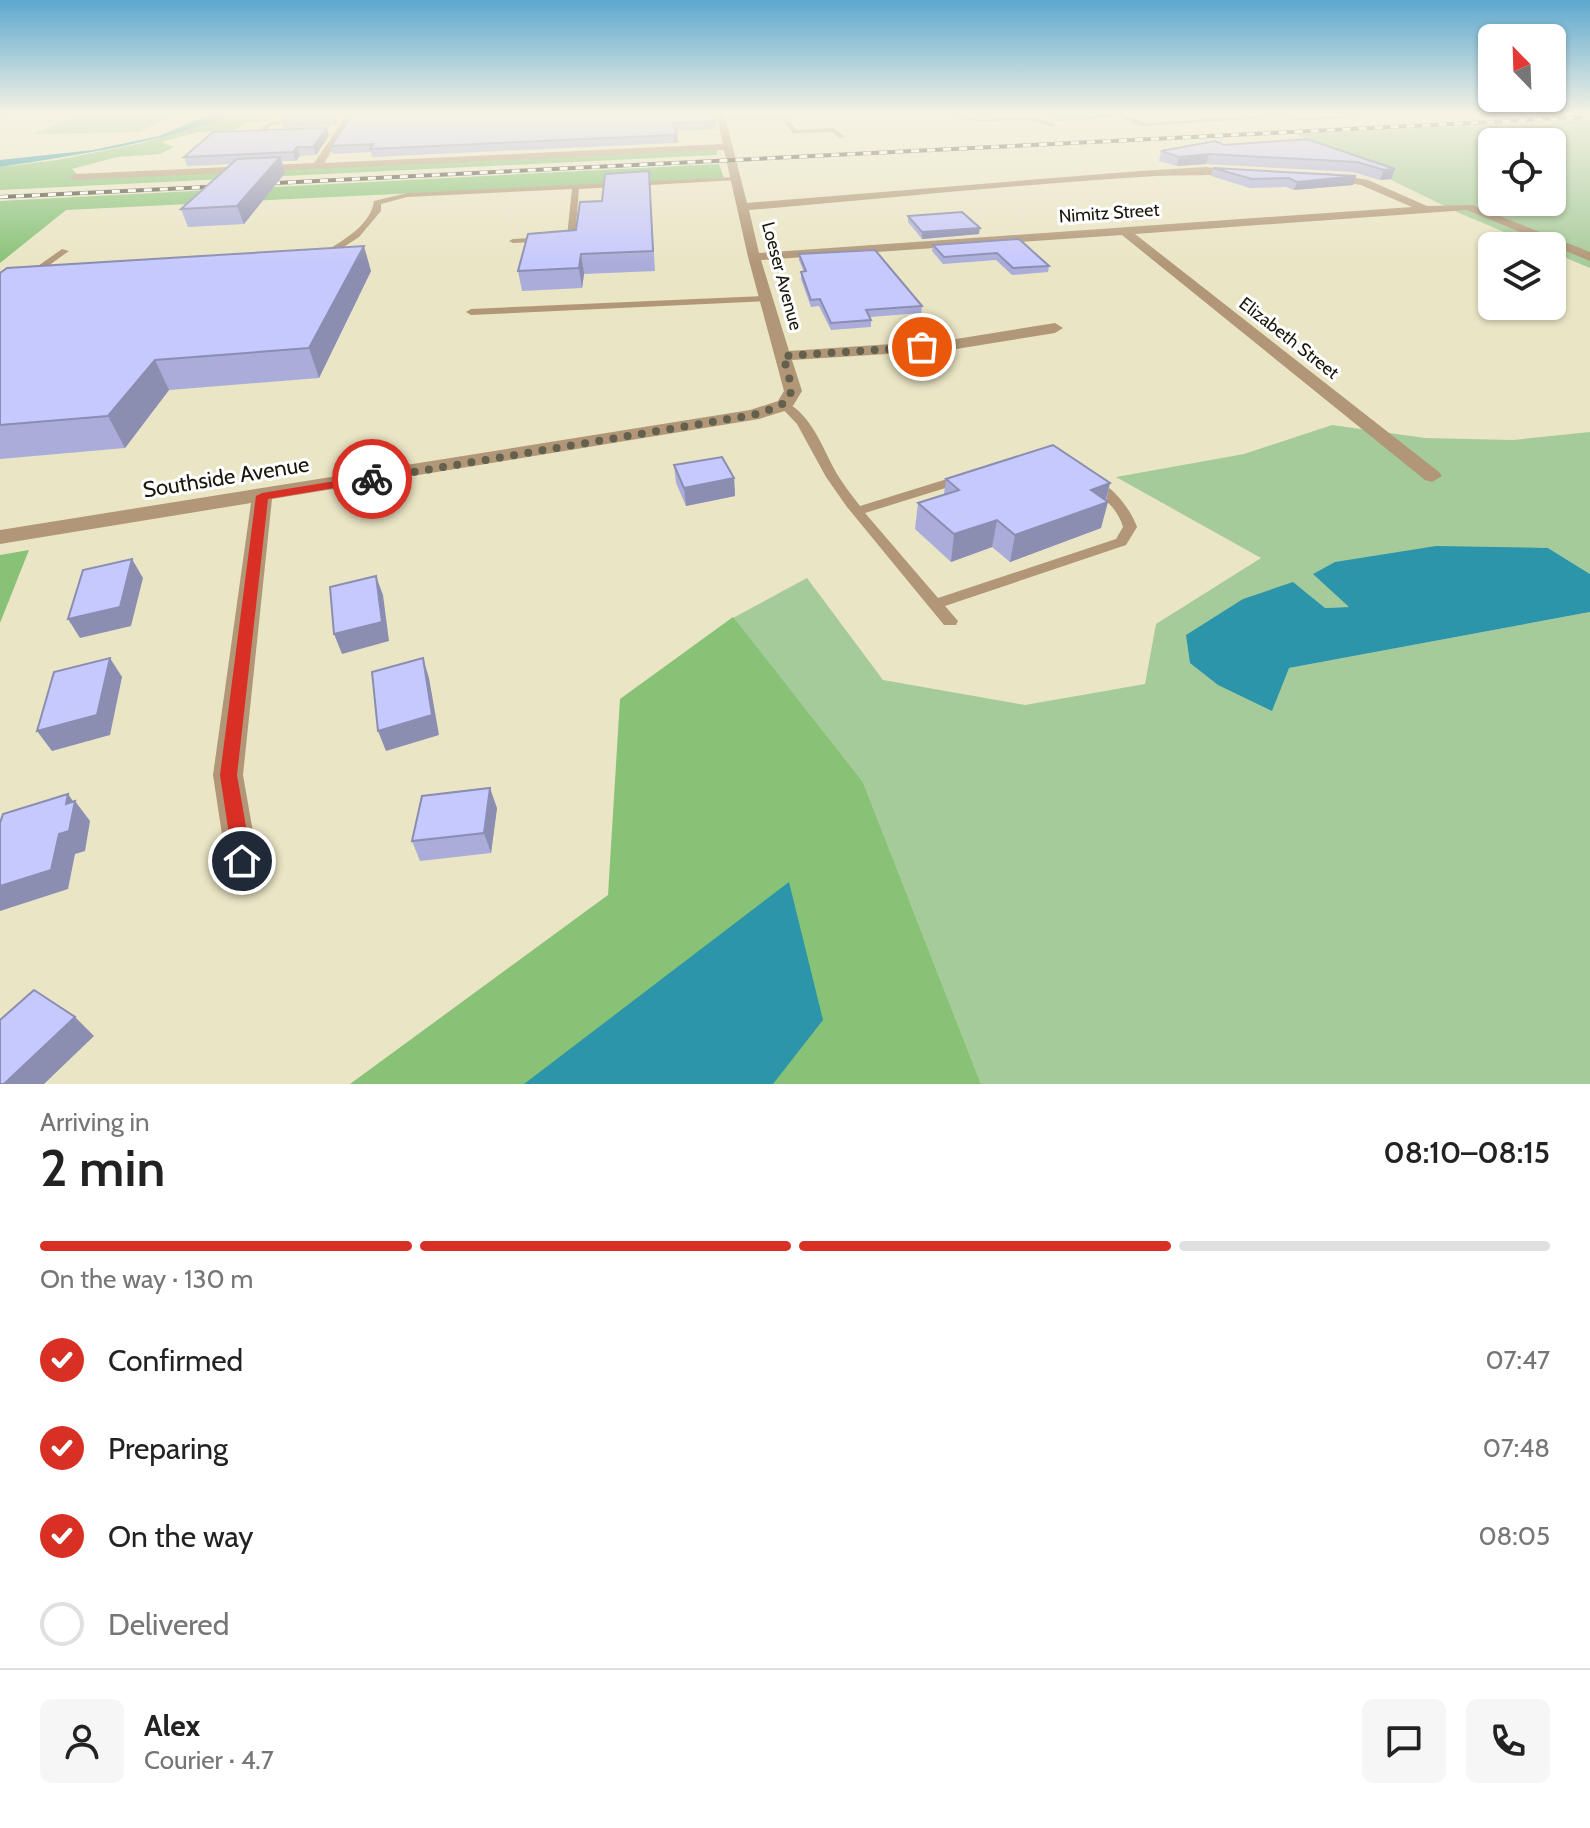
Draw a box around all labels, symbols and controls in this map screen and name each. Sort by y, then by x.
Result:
north arrow [1478,24,1566,112]
map controls [1478,24,1566,320]
button: locate [1478,128,1566,216]
street label: Nimitz Street [1058,199,1160,227]
street label: Loeser Avenue [757,219,807,333]
button: layers [1478,232,1566,320]
street label: Elizabeth Street [1235,292,1343,384]
pin [888,313,956,381]
icon: bag [900,325,944,369]
courier [332,439,412,519]
street label: Southside Avenue [141,451,311,503]
icon: bike [350,457,394,501]
pin [208,827,276,895]
icon: home [220,839,264,883]
text: Arriving in [40,1106,150,1138]
text: 08:10–08:15 [1384,1134,1550,1171]
text: 2 min [40,1136,165,1199]
text: On the way · 130 m [40,1263,253,1295]
icon: check [40,1338,84,1382]
text: Confirmed [108,1342,243,1379]
text: 07:47 [1486,1344,1550,1376]
icon: check [40,1426,84,1470]
text: Preparing [108,1430,228,1467]
text: 07:48 [1483,1432,1550,1464]
icon: check [40,1514,84,1558]
text: On the way [108,1518,253,1555]
text: 08:05 [1478,1520,1550,1552]
text: Delivered [108,1606,229,1643]
button: person [40,1699,124,1783]
button: chat [1362,1699,1446,1783]
button: phone [1466,1699,1550,1783]
text: Alex [144,1707,200,1744]
text: Courier · 4.7 [144,1744,274,1776]

